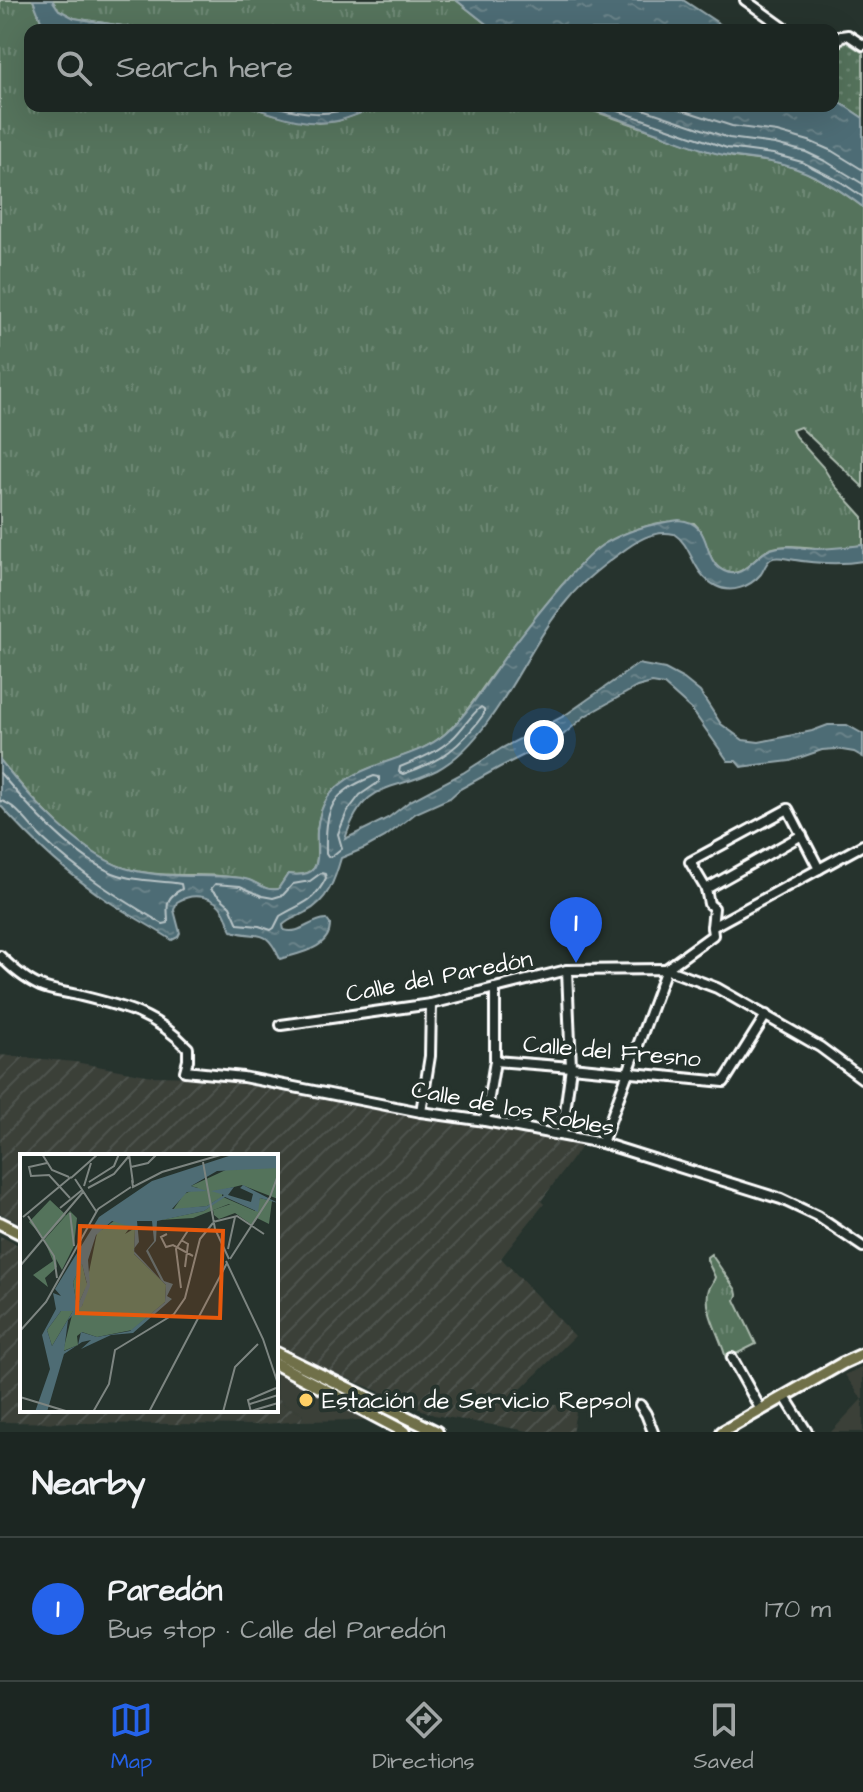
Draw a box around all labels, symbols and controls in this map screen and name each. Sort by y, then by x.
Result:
search box [24,24,839,112]
icon: search [52,46,96,90]
text: Search here [116,47,293,89]
your location [524,720,564,760]
pin: 1 [550,897,602,963]
street label: Calle del Paredón [343,942,535,1012]
street label: Calle del Fresno [522,1027,703,1077]
street label: Calle de los Robles [408,1073,617,1145]
inset map [20,1154,278,1412]
place label: Estación de Servicio Repsol [322,1384,631,1418]
marker: Estación de Servicio Repsol [297,1391,315,1409]
text: Nearby [32,1460,146,1508]
text: Paredón [108,1570,222,1612]
text: 1 [56,1591,60,1627]
text: 170 m [765,1591,831,1627]
text: Bus stop · Calle del Paredón [108,1612,446,1648]
tab: Map [109,1698,153,1777]
tab: Directions [372,1698,475,1777]
tab: Saved [694,1698,754,1777]

